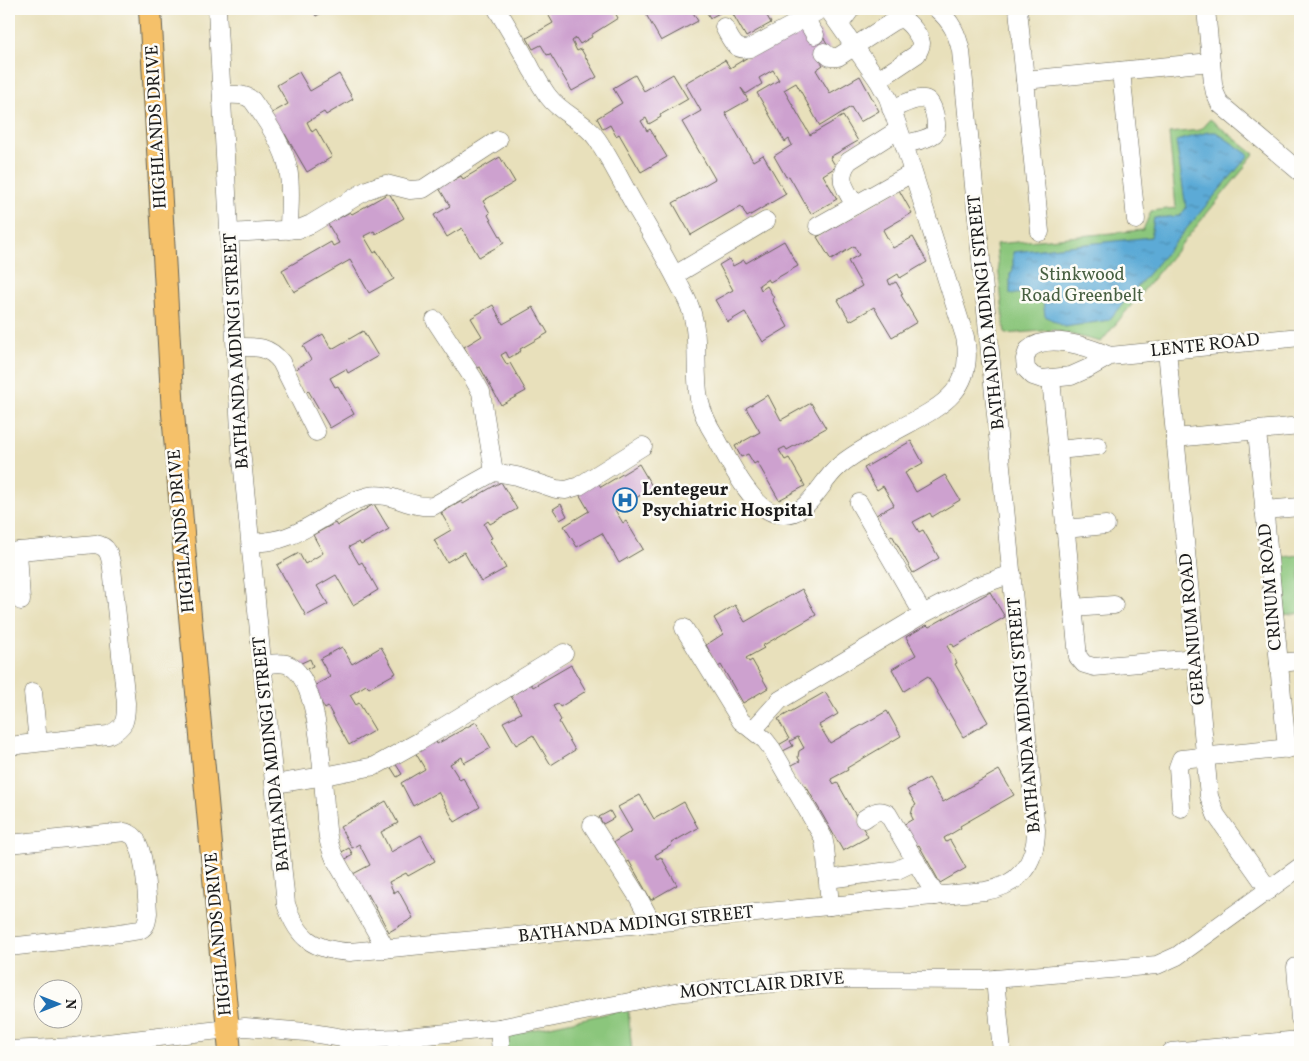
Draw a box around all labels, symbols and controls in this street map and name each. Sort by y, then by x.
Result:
street label: HIGHLANDS DRIVE [140,44,174,210]
street label: BATHANDA MDINGI STREET [962,192,1012,431]
street label: BATHANDA MDINGI STREET [218,232,256,470]
park label: Stinkwood Road Greenbelt [1021,263,1143,309]
street label: LENTE ROAD [1149,328,1261,364]
street label: HIGHLANDS DRIVE [162,448,202,614]
place label: Lentegeur Psychiatric Hospital [642,478,813,524]
hospital icon: Lentegeur Psychiatric Hospital [612,487,638,513]
street label: CRINUM ROAD [1253,523,1289,651]
street label: GERANIUM ROAD [1174,552,1212,706]
street label: BATHANDA MDINGI STREET [1002,595,1048,834]
street label: BATHANDA MDINGI STREET [247,634,297,873]
street label: HIGHLANDS DRIVE [199,851,239,1017]
street label: BATHANDA MDINGI STREET [517,900,756,950]
street label: MONTCLAIR DRIVE [679,966,846,1006]
north arrow [32,978,82,1028]
text: N [60,999,79,1009]

